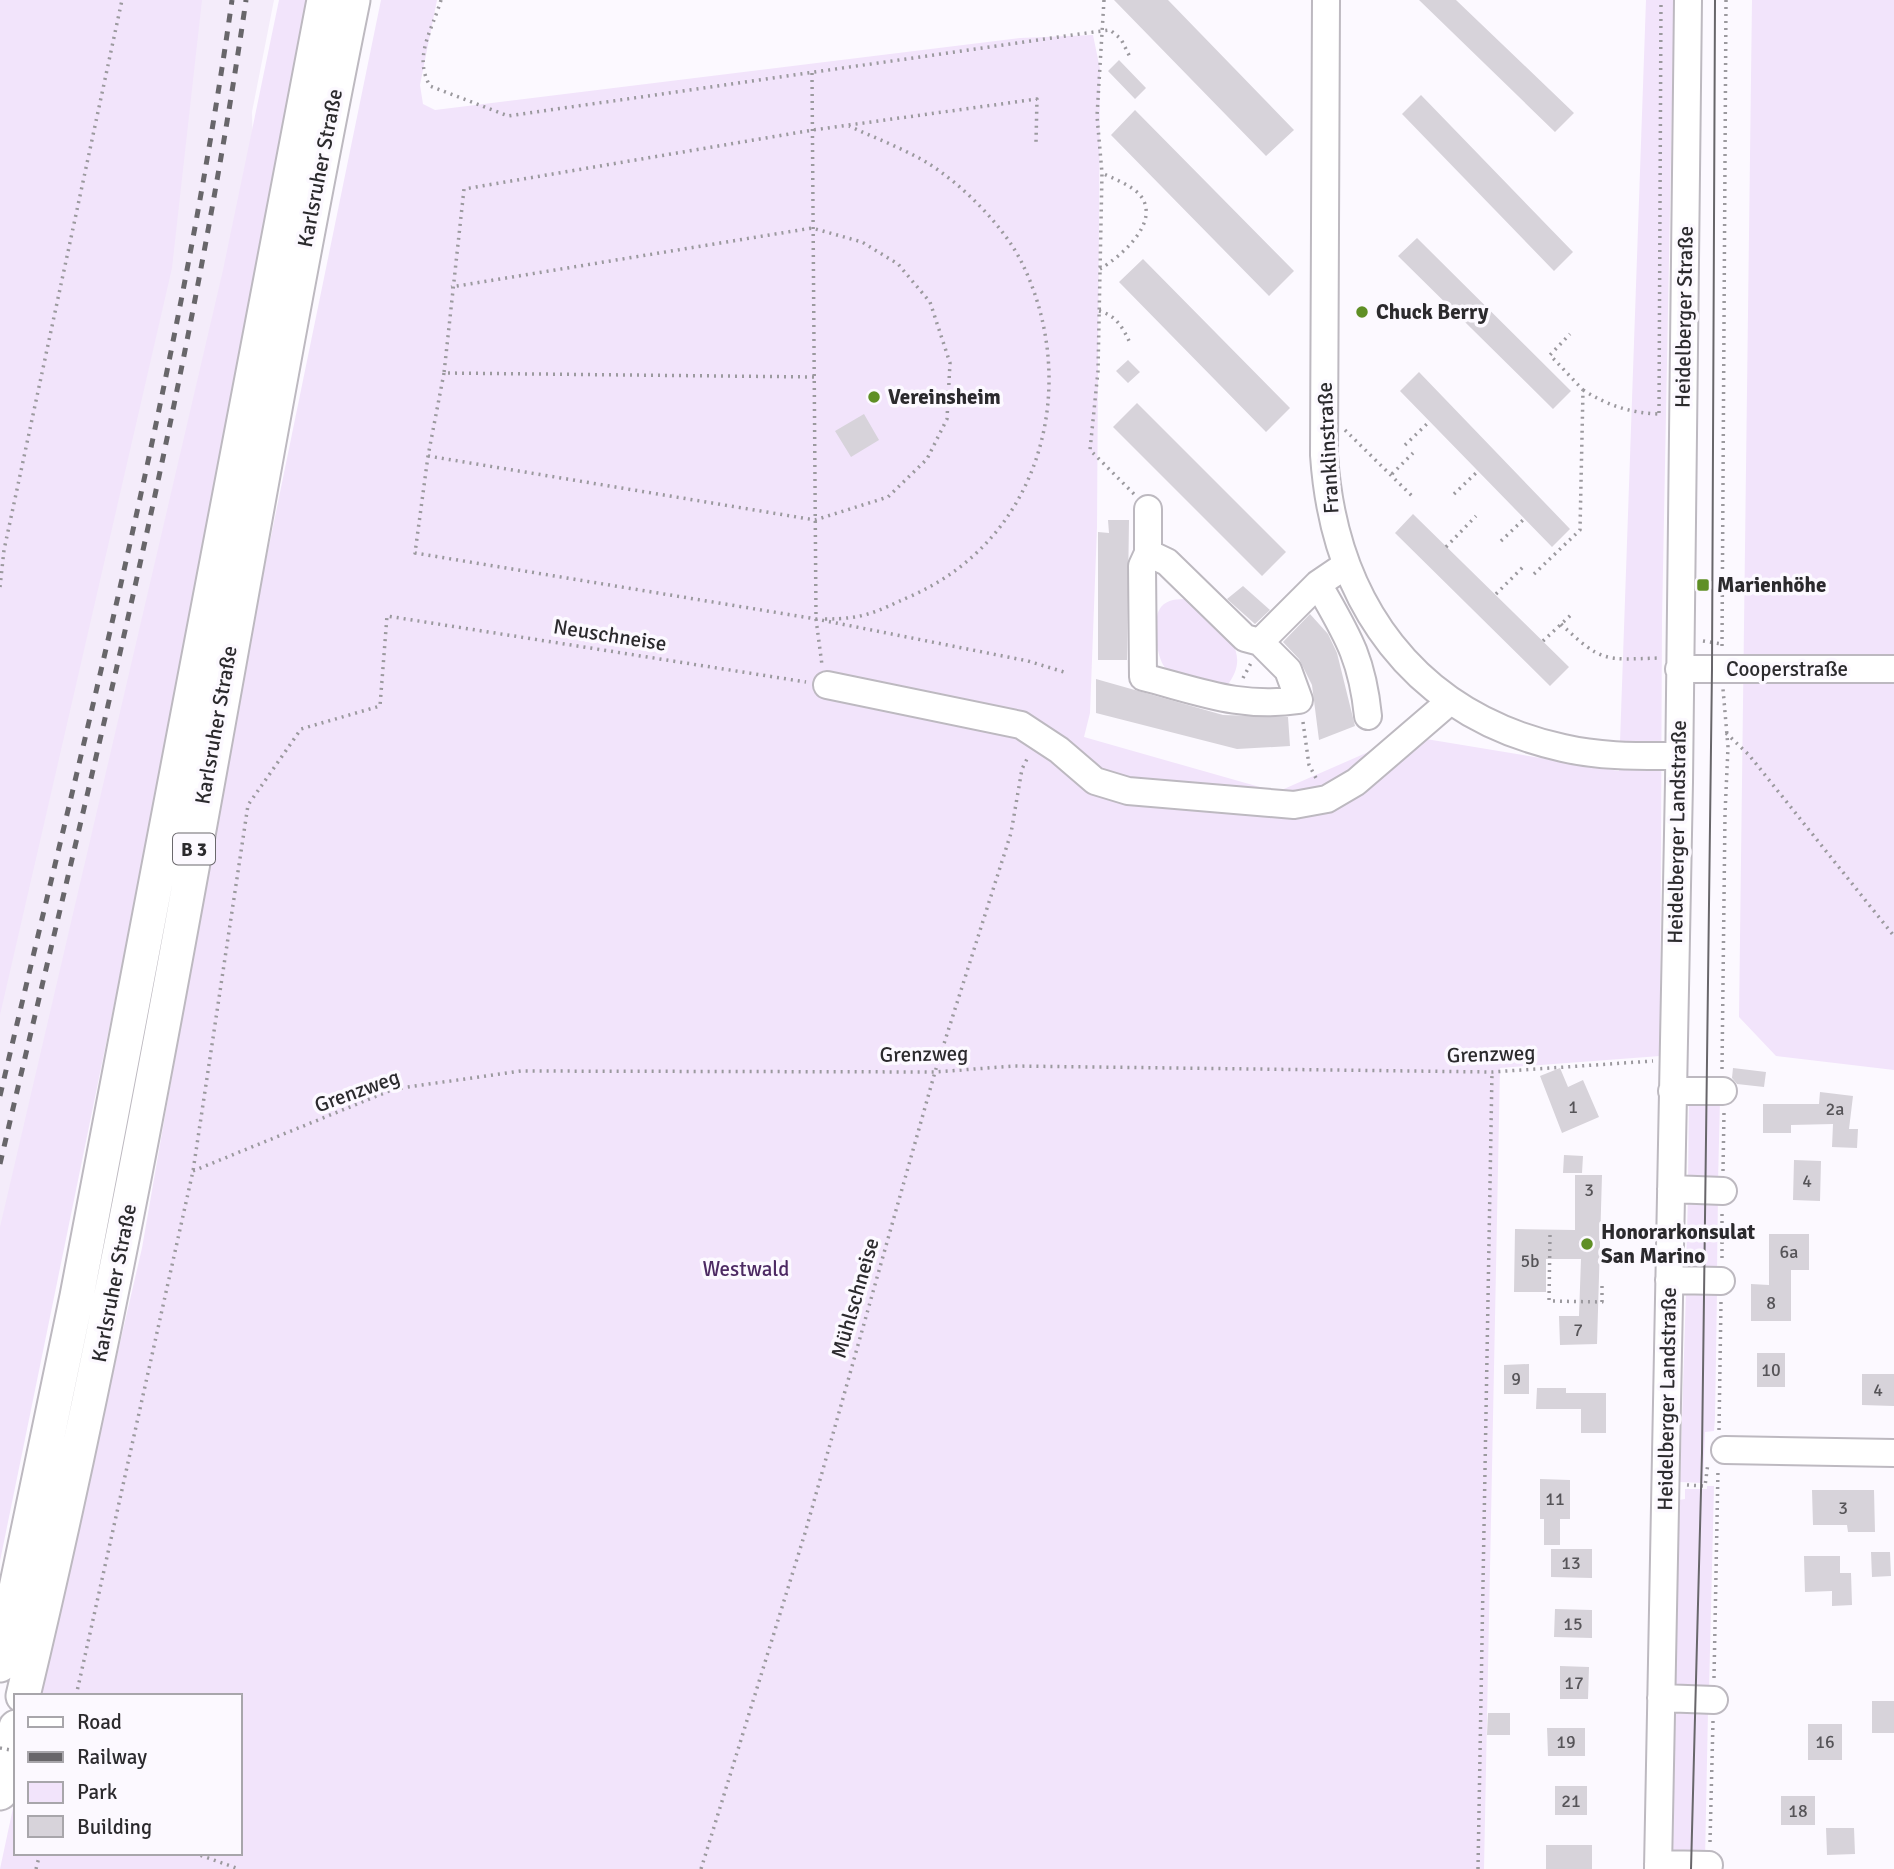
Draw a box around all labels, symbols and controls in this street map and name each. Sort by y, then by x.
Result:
street label: Karlsruher Straße [292,87,348,249]
street label: Heidelberger Straße [1669,226,1699,408]
place label: Chuck Berry [1376,299,1489,325]
marker: Chuck Berry [1354,304,1370,320]
street label: Franklinstraße [1312,381,1344,515]
place label: Vereinsheim [888,384,1001,410]
marker: Vereinsheim [866,389,882,405]
place label: Marienhöhe [1717,572,1826,598]
marker: Marienhöhe [1695,577,1711,593]
street label: Neuschneise [552,613,668,657]
street label: Karlsruher Straße [189,644,243,806]
street label: Cooperstraße [1726,656,1848,682]
street label: Heidelberger Landstraße [1662,720,1692,944]
road number: B 3 [173,834,215,864]
street label: Grenzweg [1446,1039,1536,1069]
street label: Grenzweg [879,1040,969,1068]
street label: Grenzweg [311,1064,403,1118]
house number: 1 [1568,1096,1578,1118]
house number: 2a [1826,1098,1844,1120]
house number: 4 [1802,1170,1812,1192]
house number: 3 [1584,1179,1594,1201]
street label: Karlsruher Straße [86,1202,142,1364]
place label: Honorarkonsulat San Marino [1601,1219,1755,1269]
street label: Mühlschneise [825,1235,885,1361]
marker: Honorarkonsulat San Marino [1579,1236,1595,1252]
house number: 6a [1780,1241,1798,1263]
house number: 5b [1520,1250,1540,1272]
park label: Westwald [702,1256,790,1282]
street label: Heidelberger Landstraße [1652,1287,1682,1511]
house number: 8 [1766,1292,1776,1314]
house number: 7 [1573,1319,1583,1341]
house number: 10 [1761,1359,1781,1381]
house number: 9 [1511,1368,1521,1390]
house number: 4 [1873,1379,1883,1401]
house number: 11 [1545,1488,1565,1510]
house number: 3 [1838,1497,1848,1519]
house number: 13 [1561,1552,1581,1574]
house number: 15 [1563,1613,1583,1635]
house number: 17 [1564,1672,1584,1694]
legend [14,1694,242,1855]
text: Road [77,1709,122,1735]
house number: 19 [1556,1731,1576,1753]
house number: 16 [1815,1731,1835,1753]
text: Railway [77,1744,147,1770]
text: Park [77,1779,118,1805]
house number: 21 [1561,1790,1581,1812]
house number: 18 [1788,1800,1808,1822]
text: Building [77,1814,152,1840]

